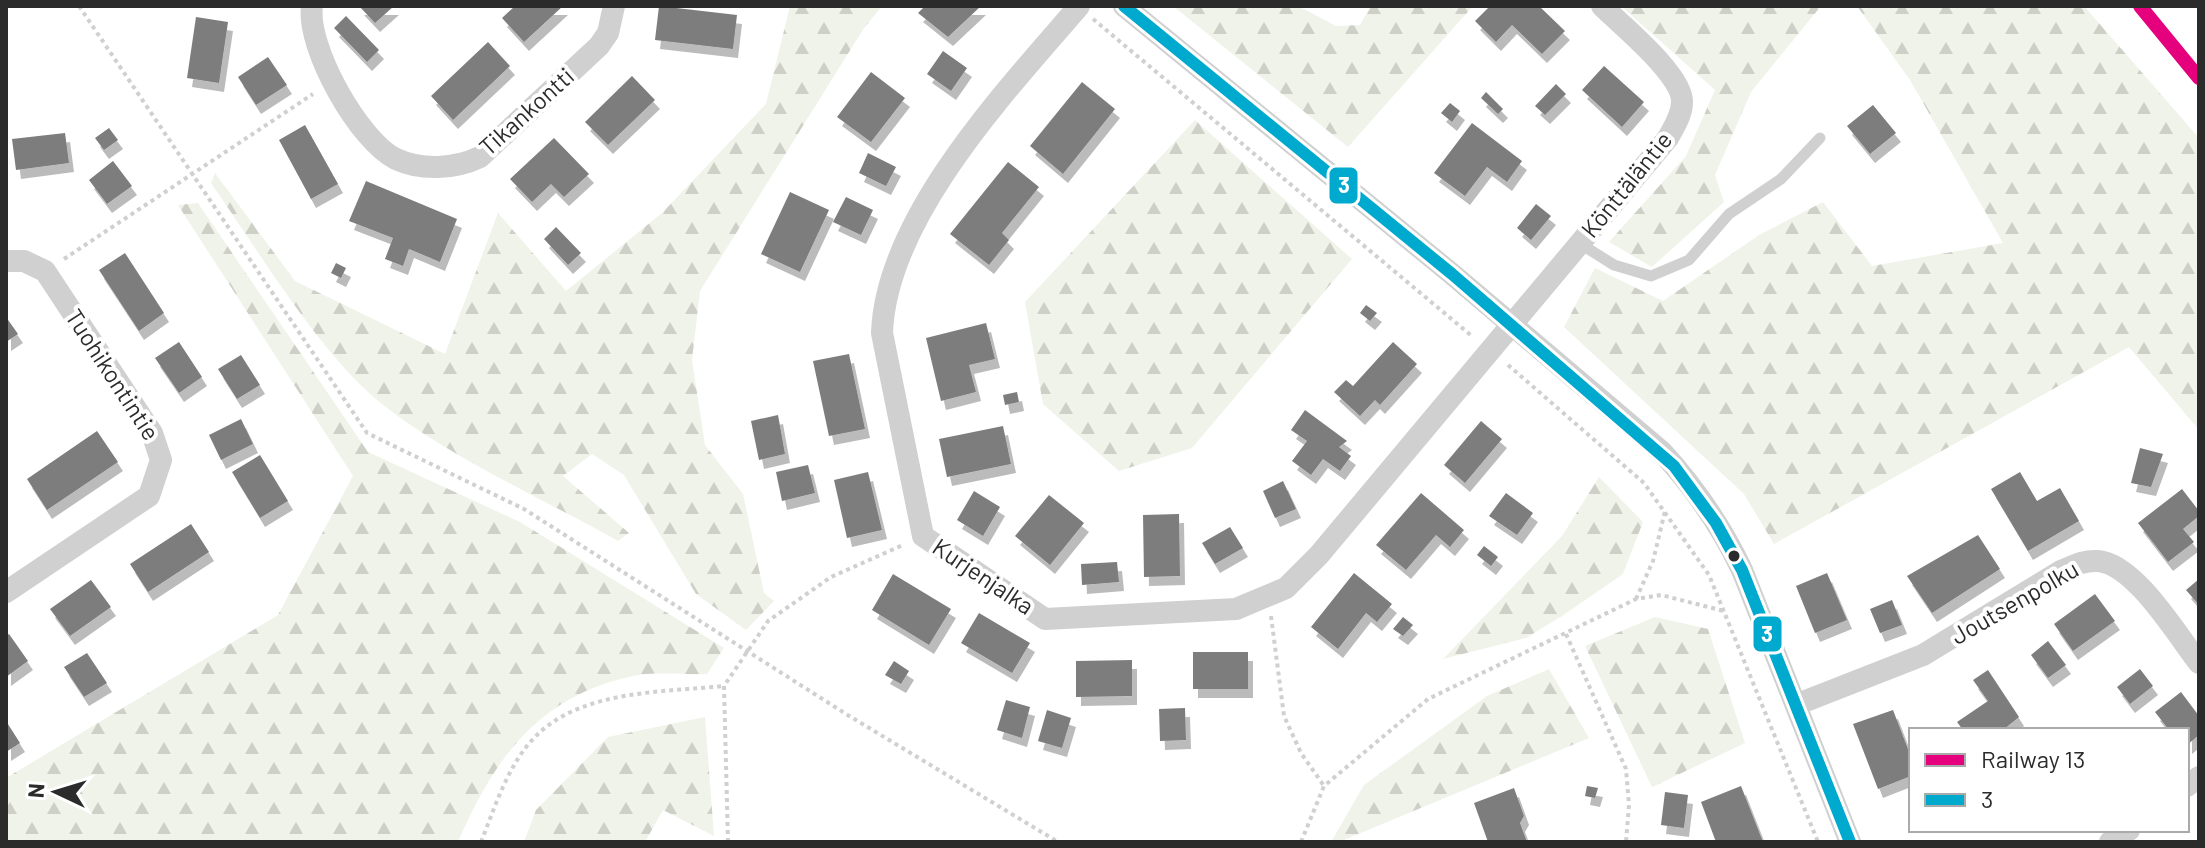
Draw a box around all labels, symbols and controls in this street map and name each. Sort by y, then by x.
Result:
street label: Tikankontti [473,61,579,161]
street label: Könttäläntie [1574,125,1677,243]
line badge: 3 [1328,166,1359,205]
text: 3 [1338,171,1350,197]
street label: Tuohikontintie [60,303,166,445]
street label: Kurjenjalka [928,531,1040,620]
unlabelled marker [1726,548,1742,564]
street label: Joutsenpolku [1945,554,2083,650]
line badge: 3 [1752,615,1783,653]
text: 3 [1761,620,1773,646]
legend [1909,728,2189,832]
text: Railway 13 [1981,744,2085,773]
north arrow [16,752,96,832]
text: N [22,782,49,799]
text: 3 [1981,784,1993,813]

